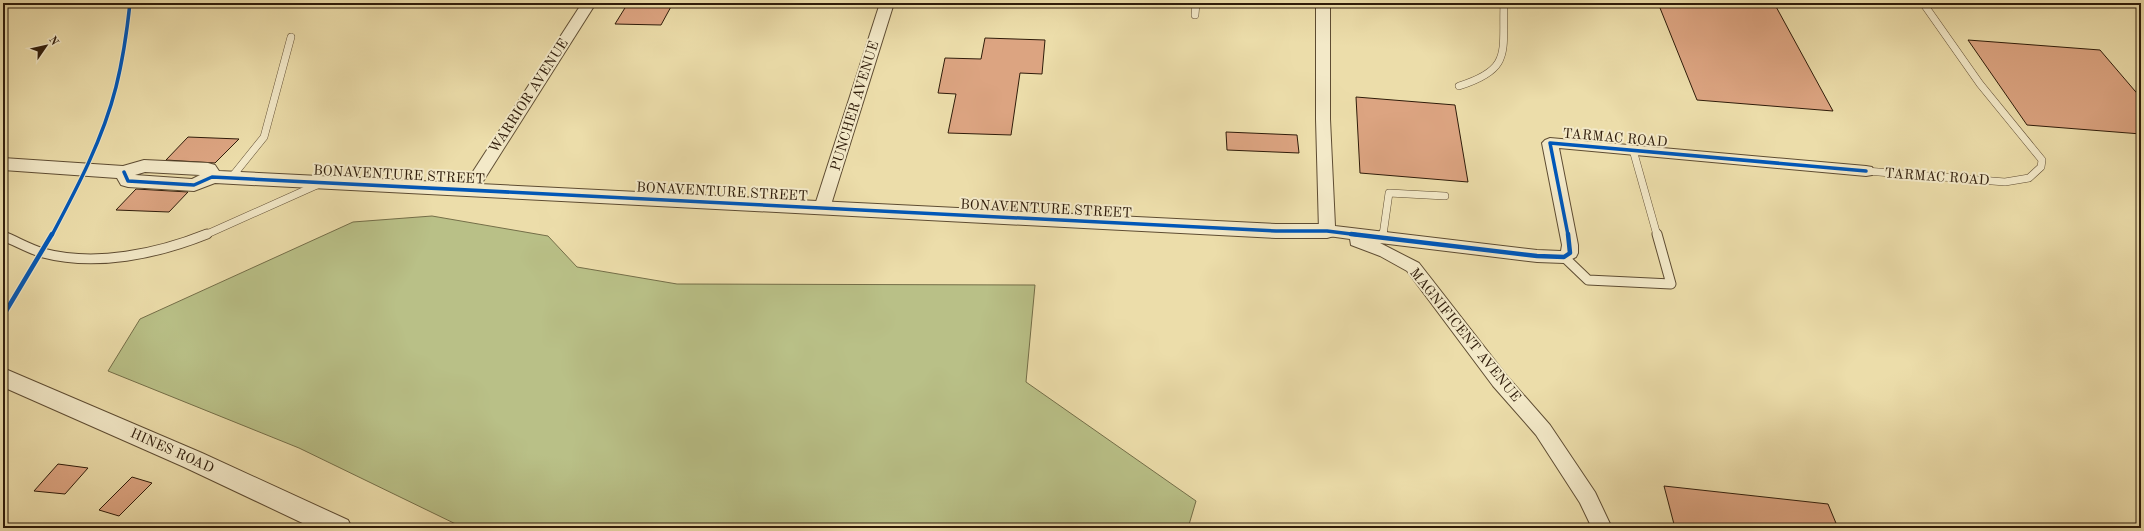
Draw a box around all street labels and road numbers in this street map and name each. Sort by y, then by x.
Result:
street label: WARRIOR AVENUE [487,36,571,156]
street label: PUNCHER AVENUE [829,39,881,173]
street label: TARMAC ROAD [1562,126,1668,150]
street label: BONAVENTURE STREET [313,164,485,186]
street label: TARMAC ROAD [1884,166,1990,188]
street label: BONAVENTURE STREET [636,181,808,203]
street label: BONAVENTURE STREET [960,198,1132,220]
street label: MAGNIFICENT AVENUE [1407,266,1523,404]
street label: HINES ROAD [128,426,216,476]

